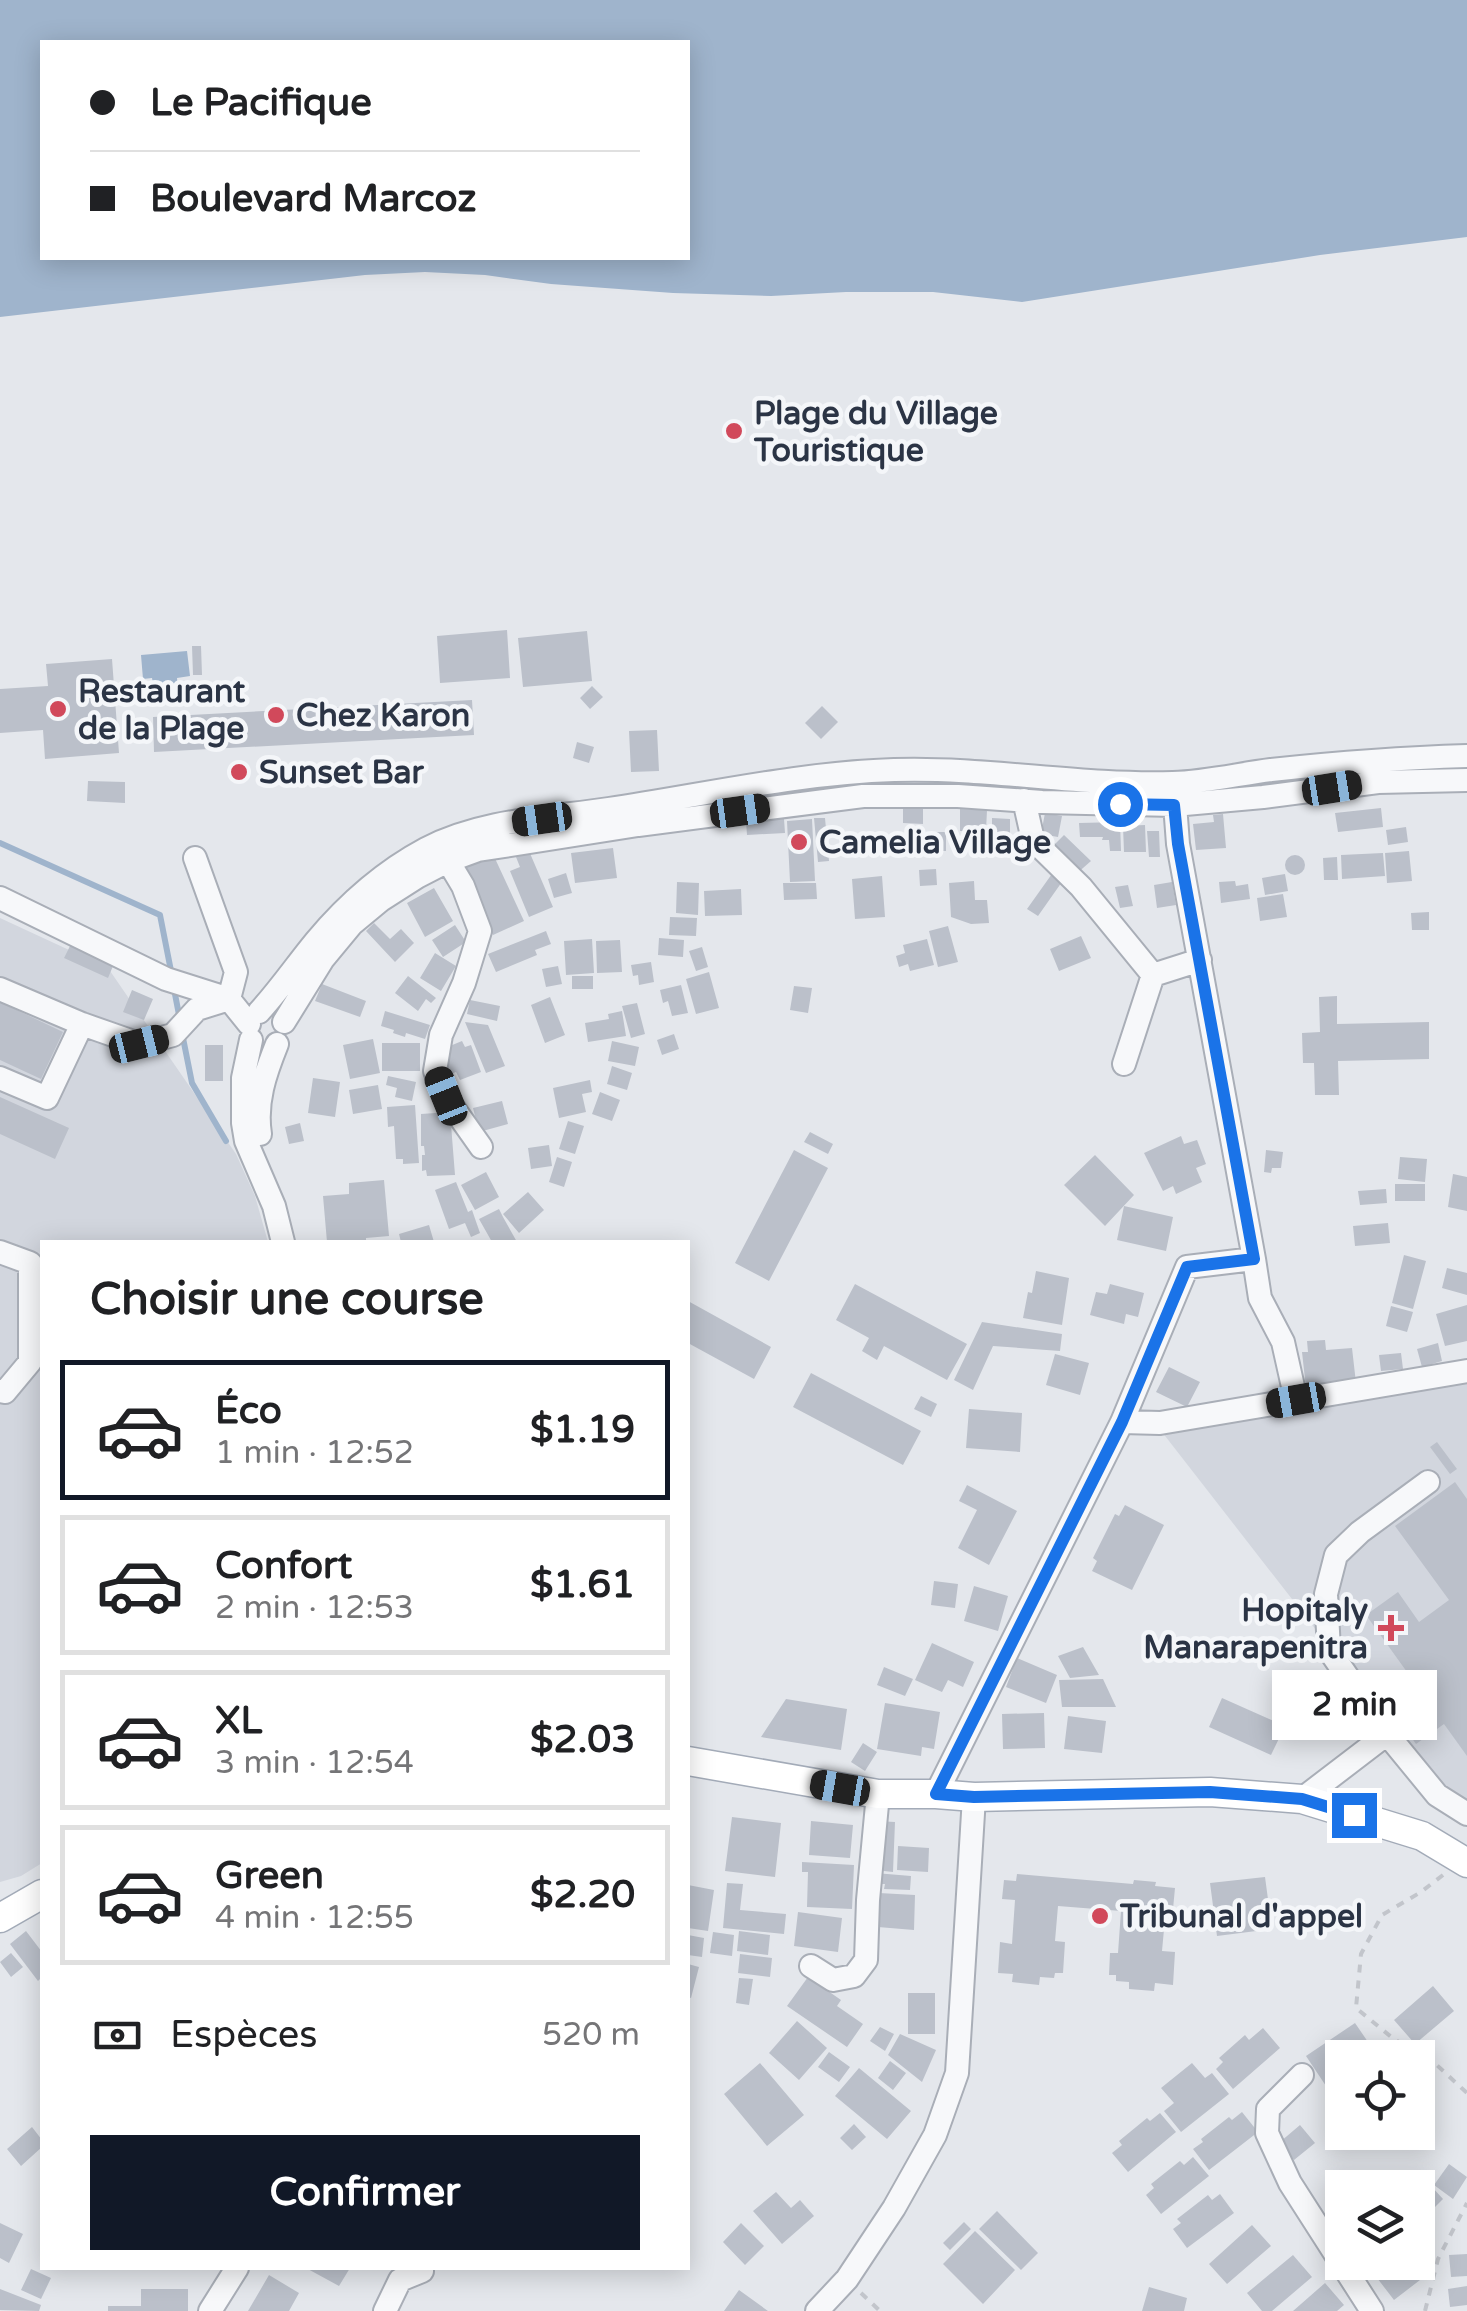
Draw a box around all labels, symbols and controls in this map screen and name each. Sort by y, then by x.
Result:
text: Le Pacifique [150,80,372,126]
text: Boulevard Marcoz [150,176,476,222]
place label: Plage du Village Touristique [753,395,998,470]
marker: Plage du Village Touristique [723,420,745,442]
place label: Restaurant de la Plage [78,673,246,748]
place label: Chez Karon [296,697,470,735]
marker: Restaurant de la Plage [47,698,69,720]
marker: Chez Karon [265,704,287,726]
place label: Sunset Bar [259,754,425,792]
marker: Sunset Bar [228,761,250,783]
car [1300,768,1364,808]
route start [1098,782,1143,827]
car [708,792,772,830]
car [510,800,574,838]
place label: Camelia Village [819,824,1051,862]
marker: Camelia Village [788,831,810,853]
car [106,1022,172,1066]
car [421,1063,471,1129]
text: Choisir une course [90,1273,484,1327]
car [1264,1380,1328,1420]
icon: car [95,1385,185,1475]
text: Éco [215,1388,282,1434]
text: $1.19 [530,1407,635,1453]
text: 1 min · 12:52 [215,1434,414,1472]
icon: car [95,1540,185,1630]
text: Confort [215,1543,352,1589]
text: $1.61 [530,1562,635,1608]
text: 2 min · 12:53 [215,1589,414,1627]
place label: Hopitaly Manarapenitra [1143,1592,1368,1667]
marker: Hopitaly Manarapenitra [1378,1615,1404,1641]
callout: 2 min [1272,1670,1436,1740]
text: 2 min [1312,1686,1397,1724]
icon: car [95,1695,185,1785]
text: XL [215,1698,262,1744]
text: $2.03 [530,1717,635,1763]
text: 3 min · 12:54 [215,1744,414,1782]
car [808,1768,872,1808]
route end [1332,1793,1377,1838]
icon: car [95,1850,185,1940]
text: Green [215,1853,324,1899]
text: $2.20 [530,1872,635,1918]
place label: Tribunal d'appel [1119,1898,1363,1936]
text: 4 min · 12:55 [215,1899,414,1937]
marker: Tribunal d'appel [1089,1905,1111,1927]
icon: cash [90,2008,145,2063]
text: Espèces [170,2012,318,2058]
text: 520 m [542,2016,640,2054]
map controls [1325,2040,1435,2280]
button: locate [1325,2040,1435,2150]
button: Confirmer [90,2135,640,2250]
button: layers [1325,2170,1435,2280]

